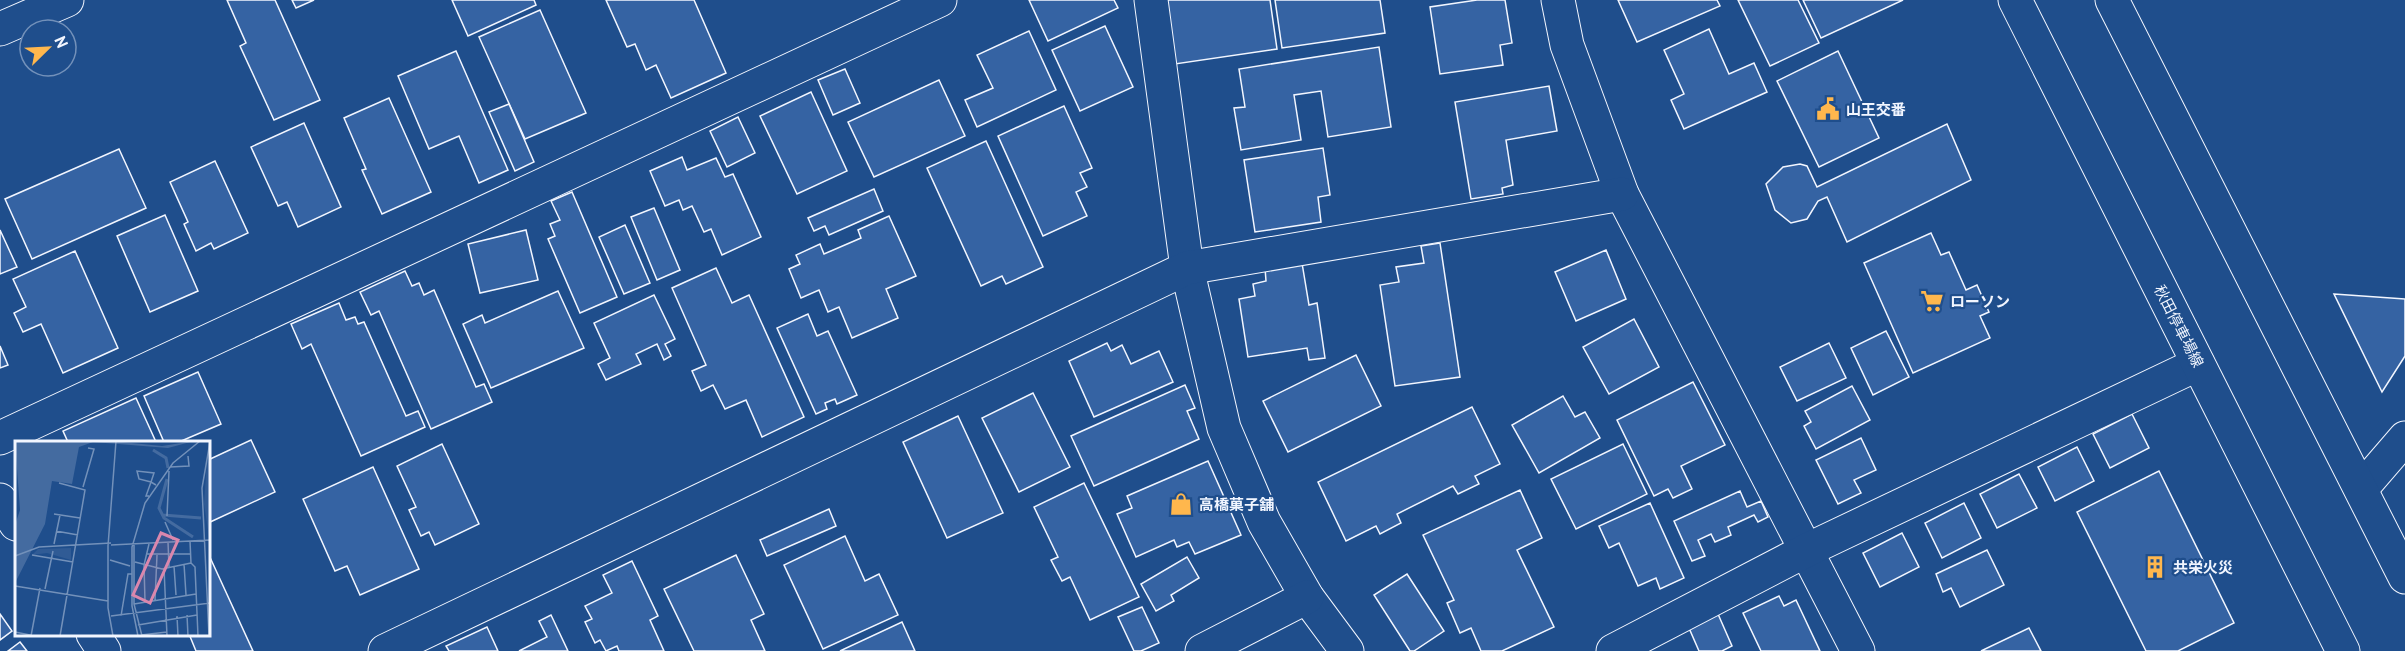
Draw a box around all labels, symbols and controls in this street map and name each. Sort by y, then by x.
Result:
north arrow [18,18,78,78]
text: N [50,33,73,51]
public building icon: 山王交番 [1815,96,1841,122]
place label: 山王交番 [1846,100,1906,119]
street label: 秋田停車場線 [2150,282,2208,370]
supermarket icon: ローソン [1919,288,1945,314]
place label: ローソン [1950,292,2010,311]
inset map [15,441,210,636]
shop icon: 高橋菓子舗 [1168,491,1194,517]
place label: 高橋菓子舗 [1199,495,1274,514]
building icon: 共栄火災 [2142,554,2168,580]
place label: 共栄火災 [2173,558,2233,577]

